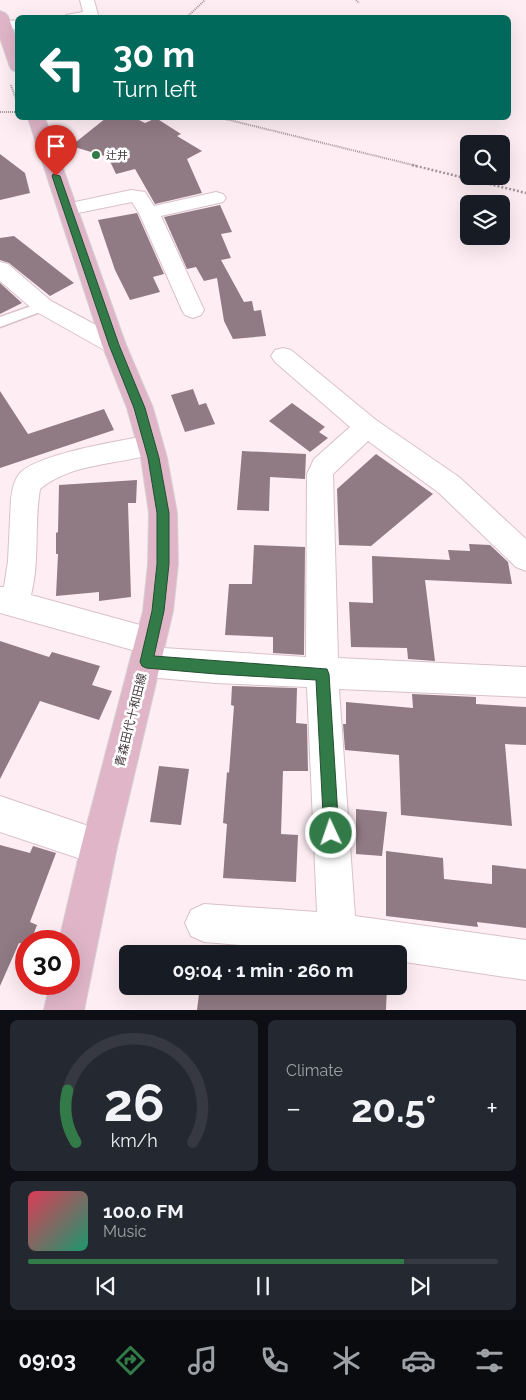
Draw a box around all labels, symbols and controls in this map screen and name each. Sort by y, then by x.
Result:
text: 30 m [113,34,195,75]
icon: left [30,35,95,100]
text: Turn left [113,76,197,102]
pin [35,125,77,176]
icon: arrive [42,132,70,160]
map controls [460,135,510,245]
button: search [460,135,510,185]
marker: 辻井 [90,149,102,161]
place label: 辻井 [106,149,128,162]
button: layers [460,195,510,245]
street label: 青森田代十和田線 [113,672,149,768]
position arrow [304,806,356,858]
speed limit sign: 30 [15,930,80,995]
text: 09:04 · 1 min · 260 m [173,959,353,981]
text: Climate [286,1061,343,1080]
text: 26 [104,1072,164,1133]
text: 20.5° [351,1086,436,1131]
text: − [286,1092,301,1125]
text: + [486,1092,498,1125]
text: km/h [110,1130,158,1151]
text: 100.0 FM [103,1200,184,1222]
text: Music [103,1222,147,1241]
icon: previous [92,1272,120,1300]
icon: pause [249,1272,277,1300]
icon: next [406,1272,434,1300]
icon: directions [113,1343,148,1378]
icon: music [185,1343,220,1378]
icon: phone [257,1343,292,1378]
icon: climate [329,1343,364,1378]
icon: car [401,1343,436,1378]
icon: filters [472,1343,507,1378]
text: 09:03 [18,1347,76,1373]

